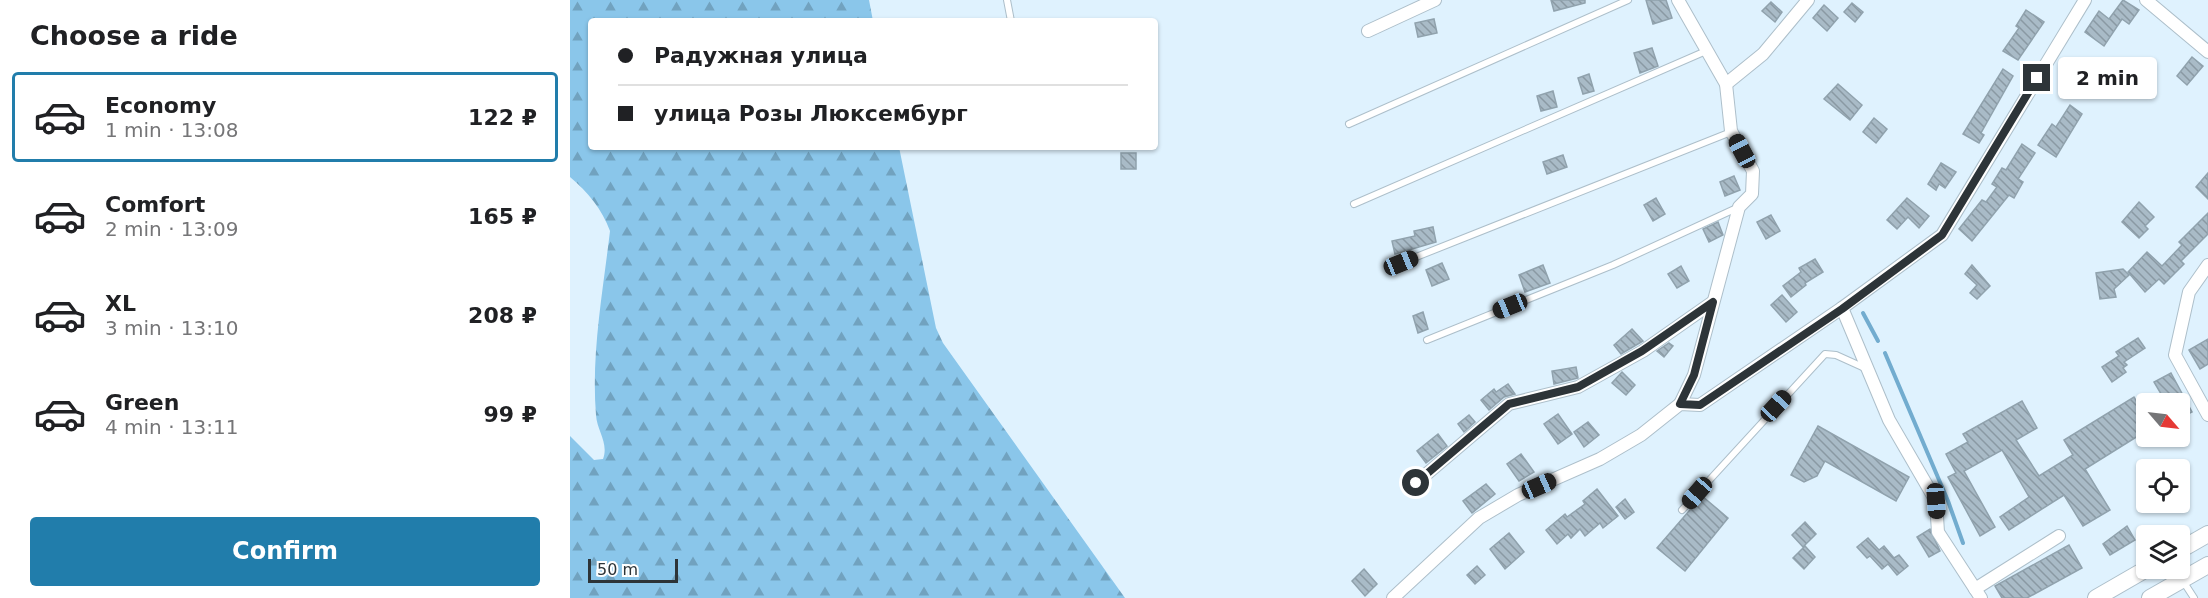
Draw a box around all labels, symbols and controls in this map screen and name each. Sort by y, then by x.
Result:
text: Choose a ride [30,20,238,51]
text: Радужная улица [654,43,868,68]
callout: 2 min [2058,57,2157,99]
route end [2023,64,2050,91]
text: 2 min [2076,66,2139,90]
icon: car [33,90,87,144]
text: Economy [105,93,216,118]
text: улица Розы Люксембург [654,101,968,126]
text: 122 ₽ [468,105,537,130]
text: 1 min · 13:08 [105,118,239,142]
car [1726,131,1758,171]
icon: car [33,189,87,243]
text: Comfort [105,192,205,217]
text: 165 ₽ [468,204,537,229]
text: 2 min · 13:09 [105,217,239,241]
car [1381,248,1421,278]
icon: car [33,288,87,342]
text: XL [105,291,136,316]
car [1490,291,1530,321]
text: 208 ₽ [468,303,537,328]
text: 3 min · 13:10 [105,316,239,340]
icon: car [33,387,87,441]
car [1757,387,1795,425]
text: Green [105,390,179,415]
north arrow [2136,393,2190,447]
map controls [2136,393,2190,579]
text: 99 ₽ [483,402,537,427]
text: 4 min · 13:11 [105,415,239,439]
button: locate [2136,459,2190,513]
route start [1402,469,1429,496]
car [1519,470,1559,502]
car [1678,474,1716,512]
car [1926,482,1946,520]
button: Confirm [30,517,540,586]
button: layers [2136,525,2190,579]
scale bar [588,556,678,584]
text: 50 m [597,560,638,579]

